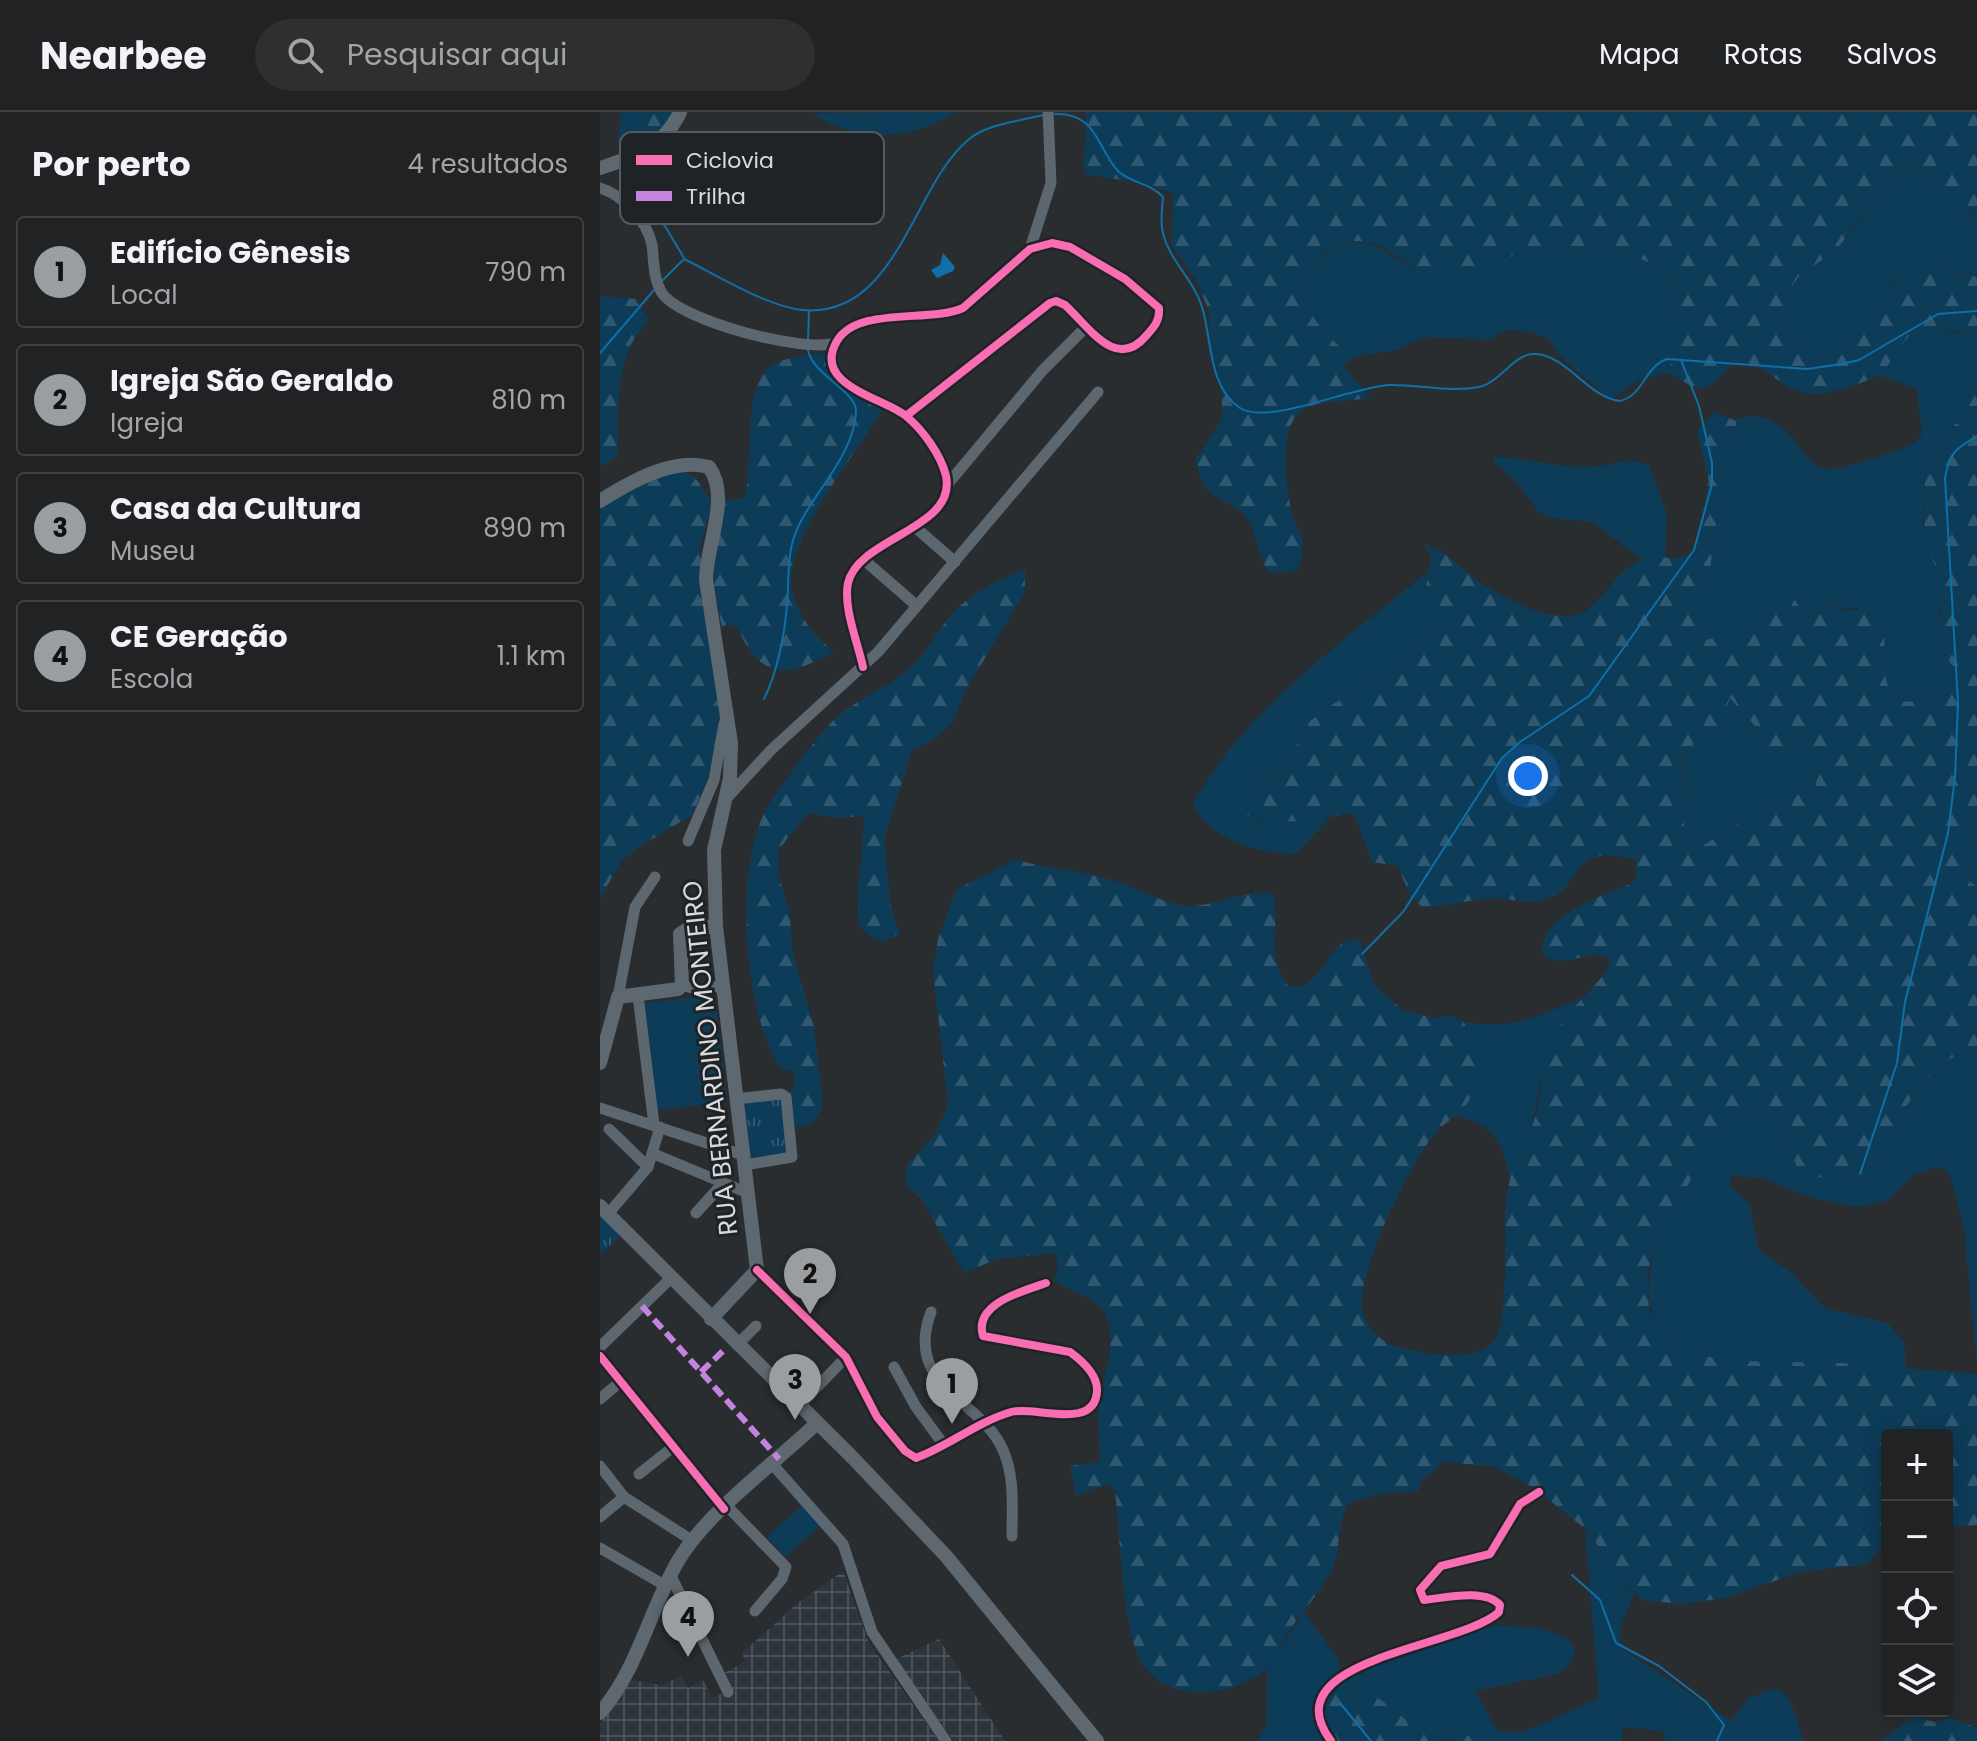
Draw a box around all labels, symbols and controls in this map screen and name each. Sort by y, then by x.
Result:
search box [255,19,815,91]
text: Nearbee [40,29,207,82]
icon: search [283,33,327,77]
text: Pesquisar aqui [347,33,567,76]
text: Mapa [1599,35,1680,74]
text: Rotas [1724,35,1803,74]
text: Salvos [1847,35,1937,74]
legend [620,132,884,224]
text: Por perto [32,140,191,188]
text: Ciclovia [686,145,774,176]
text: 4 resultados [407,146,568,182]
text: Trilha [686,181,746,212]
text: Edifício Gênesis [110,231,351,274]
text: 1 [55,254,65,290]
text: 790 m [485,254,566,290]
text: Local [110,277,178,313]
text: Igreja São Geraldo [110,359,393,402]
text: 2 [53,382,67,418]
text: 810 m [491,382,566,418]
text: Igreja [110,405,184,441]
text: Casa da Cultura [110,487,361,530]
text: 3 [52,510,68,546]
text: 890 m [483,510,566,546]
text: Museu [110,533,195,569]
text: CE Geração [110,615,288,658]
text: 4 [51,638,69,674]
text: 1.1 km [497,638,566,674]
text: Escola [110,661,193,697]
your location [1508,756,1548,796]
street label: RUA BERNARDINO MONTEIRO [673,879,747,1237]
pin: 2 [784,1248,836,1314]
pin: 3 [769,1354,821,1420]
pin: 1 [926,1358,978,1424]
map controls [1881,1429,1953,1717]
button: + [1881,1429,1953,1501]
button: − [1881,1501,1953,1573]
button: locate [1881,1573,1953,1645]
pin: 4 [662,1591,714,1657]
button: layers [1881,1645,1953,1717]

